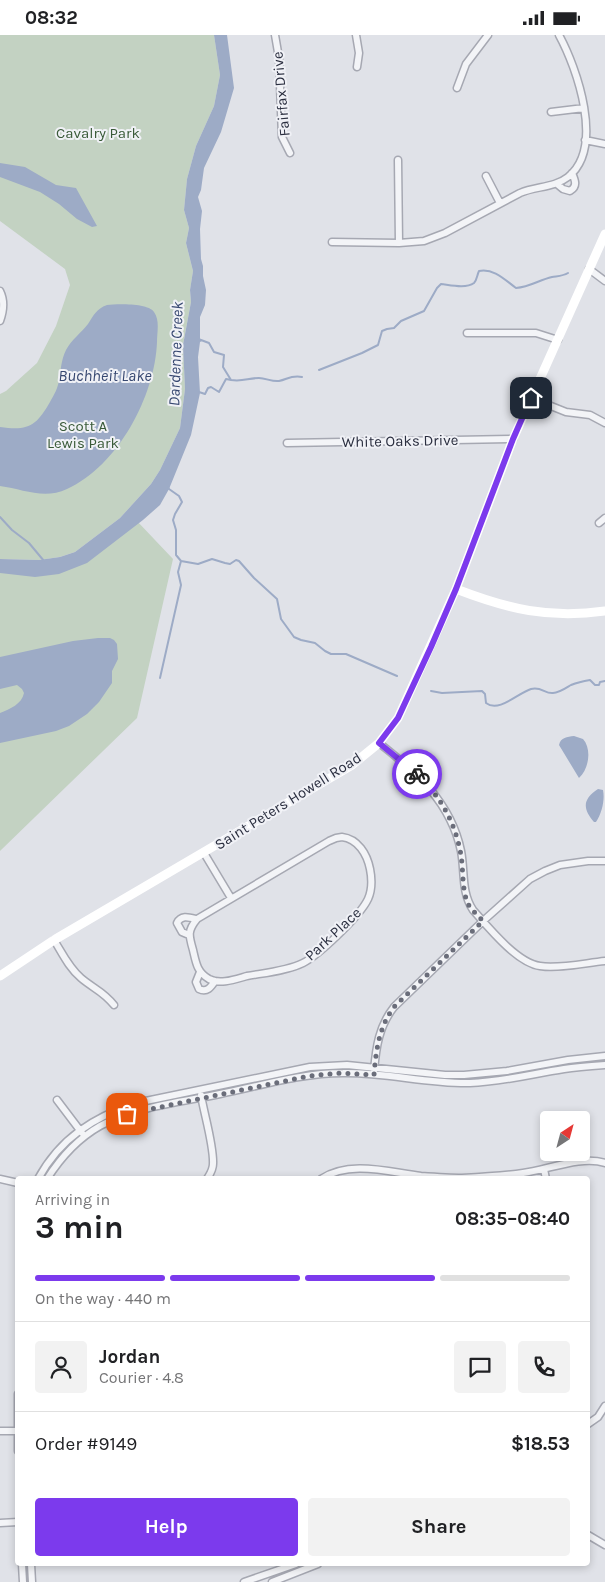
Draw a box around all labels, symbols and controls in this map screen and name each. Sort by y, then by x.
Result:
text: 08:32 [25,7,78,29]
street label: Fairfax Drive [268,51,294,137]
park label: Cavalry Park [56,124,140,142]
water label: Dardenne Creek [164,301,187,407]
water label: Buchheit Lake [58,366,152,385]
pin [510,377,552,419]
icon: home [517,384,545,412]
park label: Scott A Lewis Park [47,417,119,452]
street label: White Oaks Drive [341,431,459,451]
street label: Saint Peters Howell Road [211,748,365,854]
courier [392,749,442,799]
icon: bike [403,760,431,788]
street label: Park Place [301,903,365,965]
pin [106,1093,148,1135]
icon: bag [113,1100,141,1128]
north arrow [540,1111,590,1161]
map controls [540,1111,590,1161]
text: Arriving in [35,1190,110,1209]
text: 08:35–08:40 [455,1208,570,1230]
text: 3 min [35,1209,124,1246]
text: On the way · 440 m [35,1289,171,1308]
button: person [35,1341,87,1393]
button: chat [454,1341,506,1393]
button: phone [518,1341,570,1393]
text: Jordan [99,1346,160,1368]
text: Courier · 4.8 [99,1368,184,1387]
text: Order #9149 [35,1433,137,1455]
text: $18.53 [511,1433,570,1455]
button: Help [35,1498,298,1556]
button: Share [308,1498,570,1556]

